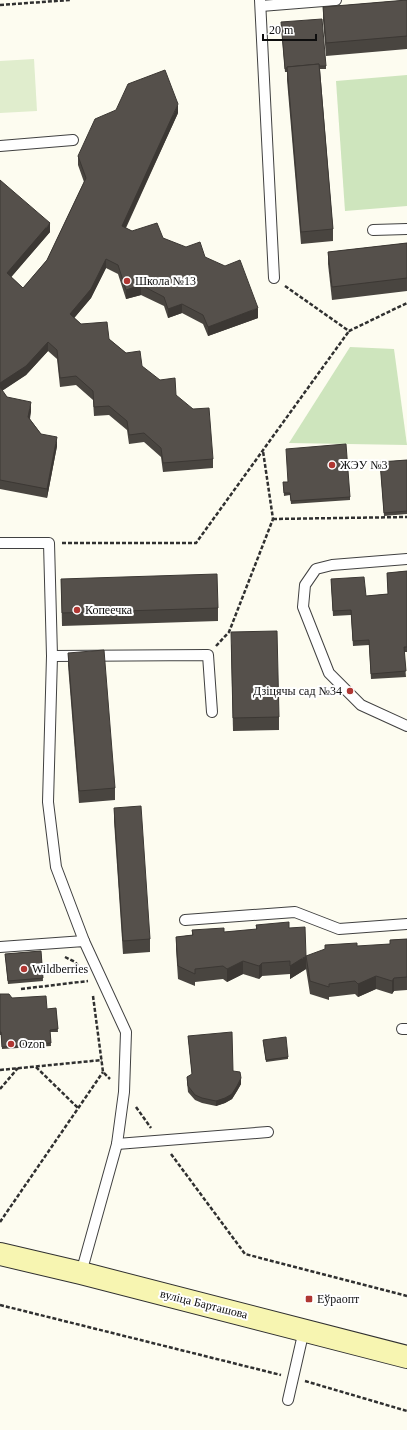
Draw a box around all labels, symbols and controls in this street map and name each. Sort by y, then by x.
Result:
scale bar [263,16,316,42]
text: 20 m [269,23,294,37]
place label: Школа №13 [135,274,196,288]
marker: Школа №13 [122,276,132,286]
place label: ЖЭУ №3 [340,458,388,472]
marker: ЖЭУ №3 [327,460,337,470]
place label: Копеечка [85,603,133,617]
marker: Копеечка [72,605,82,615]
place label: Дзіцячы сад №34 [253,684,342,698]
marker: Дзіцячы сад №34 [345,686,355,696]
place label: Wildberries [32,962,88,976]
marker: Wildberries [19,964,29,974]
place label: Ozon [19,1037,45,1051]
marker: Ozon [6,1039,16,1049]
street label: вуліца Барташова [159,1286,250,1322]
place label: Еўраопт [317,1292,360,1306]
marker: Еўраопт [304,1294,314,1304]

